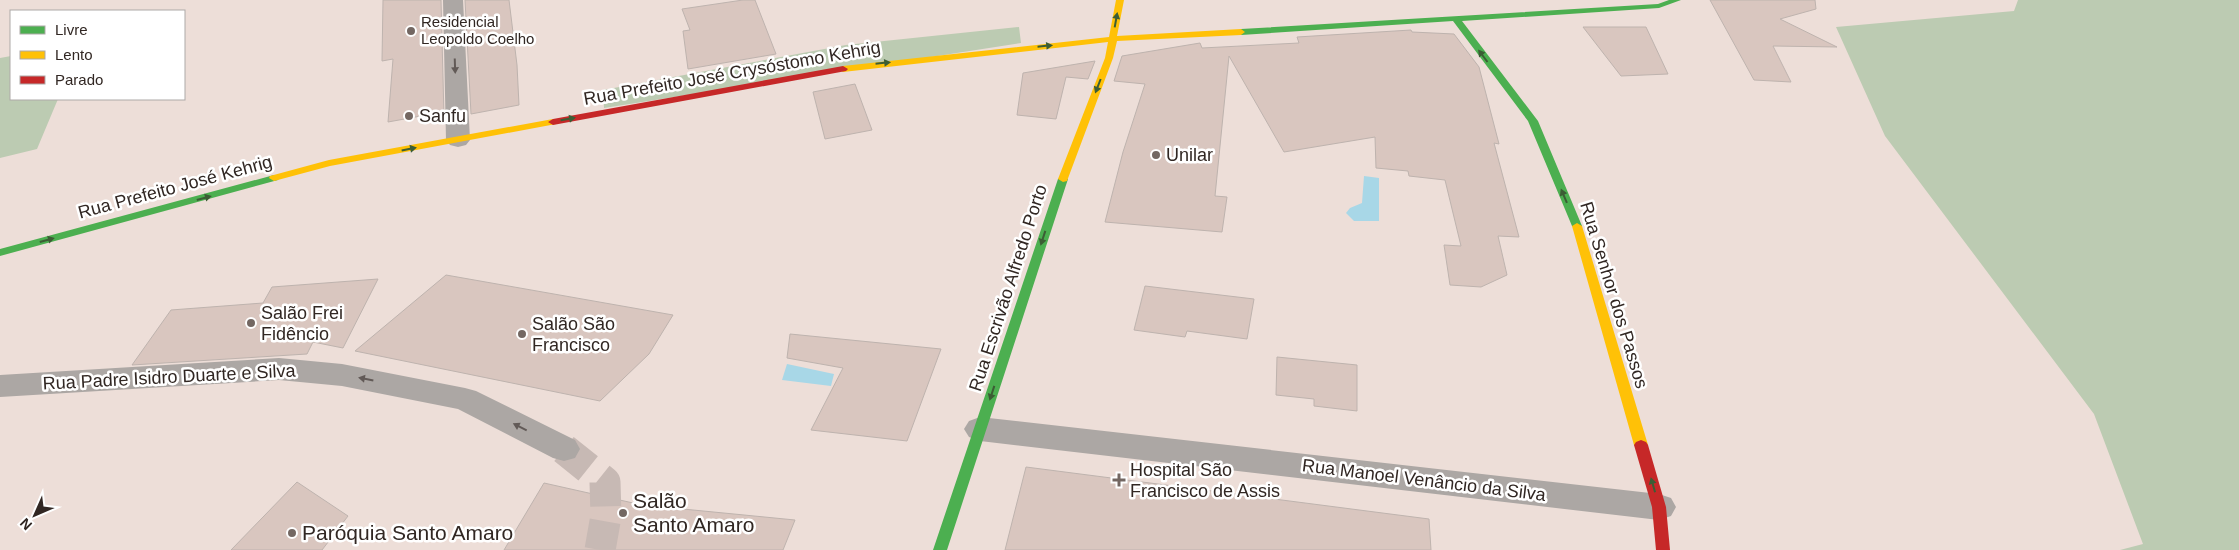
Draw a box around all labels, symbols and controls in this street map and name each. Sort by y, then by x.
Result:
legend [10,10,185,100]
one-way arrow [1112,12,1120,27]
place label: Residencial Leopoldo Coelho [421,13,534,47]
text: Livre [55,21,88,38]
marker: Residencial Leopoldo Coelho [405,25,417,37]
street label: Rua Prefeito José Crysóstomo Kehrig [582,37,882,109]
one-way arrow [1037,42,1053,50]
text: Lento [55,46,93,63]
one-way arrow [1478,50,1489,63]
one-way arrow [452,58,460,74]
one-way arrow [876,59,892,67]
text: Parado [55,71,103,88]
one-way arrow [1094,79,1102,94]
place label: Sanfu [419,106,466,126]
marker: Sanfu [403,110,415,122]
one-way arrow [561,115,577,123]
one-way arrow [401,145,416,153]
place label: Unilar [1166,145,1213,165]
marker: Unilar [1150,149,1162,161]
street label: Rua Prefeito José Kehrig [76,151,274,223]
street label: Rua Escrivão Alfredo Porto [965,182,1051,394]
one-way arrow [1560,188,1568,203]
one-way arrow [196,193,211,201]
street label: Rua Senhor dos Passos [1576,199,1652,391]
one-way arrow [1038,231,1046,246]
one-way arrow [40,236,55,244]
place label: Salão Frei Fidêncio [261,303,343,344]
place label: Salão São Francisco [532,314,615,355]
marker: Salão Frei Fidêncio [245,317,257,329]
marker: Salão São Francisco [516,328,528,340]
street label: Rua Padre Isidro Duarte e Silva [42,360,297,394]
one-way arrow [358,375,374,383]
one-way arrow [987,385,995,400]
one-way arrow [513,423,527,431]
street label: Rua Manoel Venâncio da Silva [1301,455,1548,505]
place label: Hospital São Francisco de Assis [1130,460,1280,501]
marker: Hospital São Francisco de Assis [1112,473,1126,487]
one-way arrow [1648,477,1656,492]
place label: Salão Santo Amaro [633,489,754,536]
north arrow [10,490,60,540]
marker: Salão Santo Amaro [617,507,629,519]
text: N [17,515,35,533]
place label: Paróquia Santo Amaro [302,521,513,544]
marker: Paróquia Santo Amaro [286,527,298,539]

